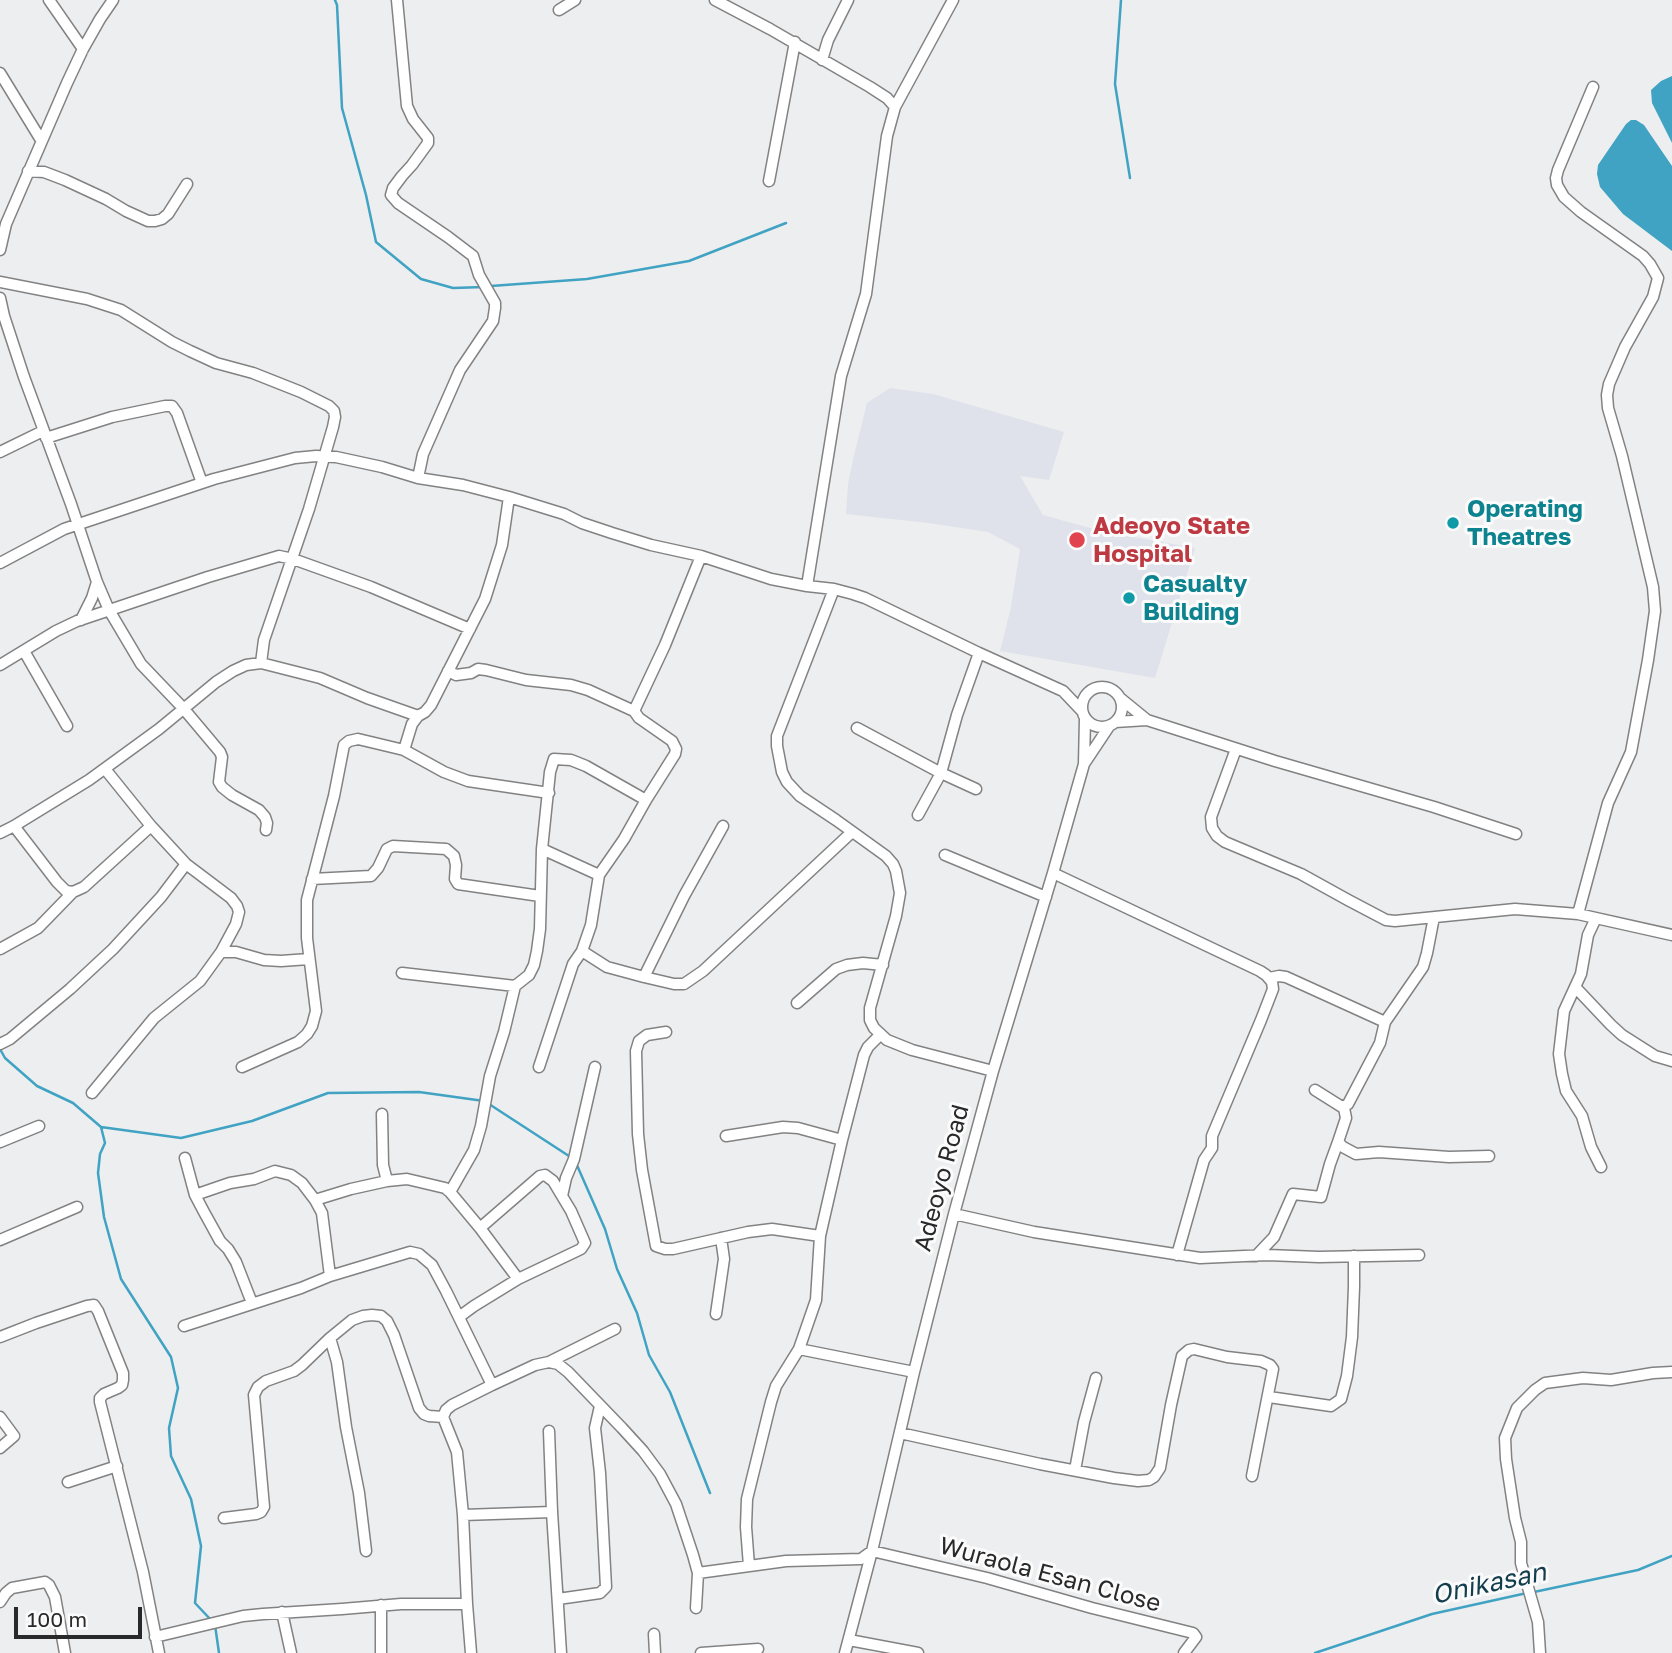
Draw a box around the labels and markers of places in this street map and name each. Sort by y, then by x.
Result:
place label: Operating Theatres [1467,495,1583,551]
place label: Adeoyo State Hospital [1093,512,1250,568]
marker: Operating Theatres [1445,515,1461,531]
marker: Adeoyo State Hospital [1067,530,1087,550]
place label: Casualty Building [1143,570,1247,626]
marker: Casualty Building [1121,590,1137,606]

